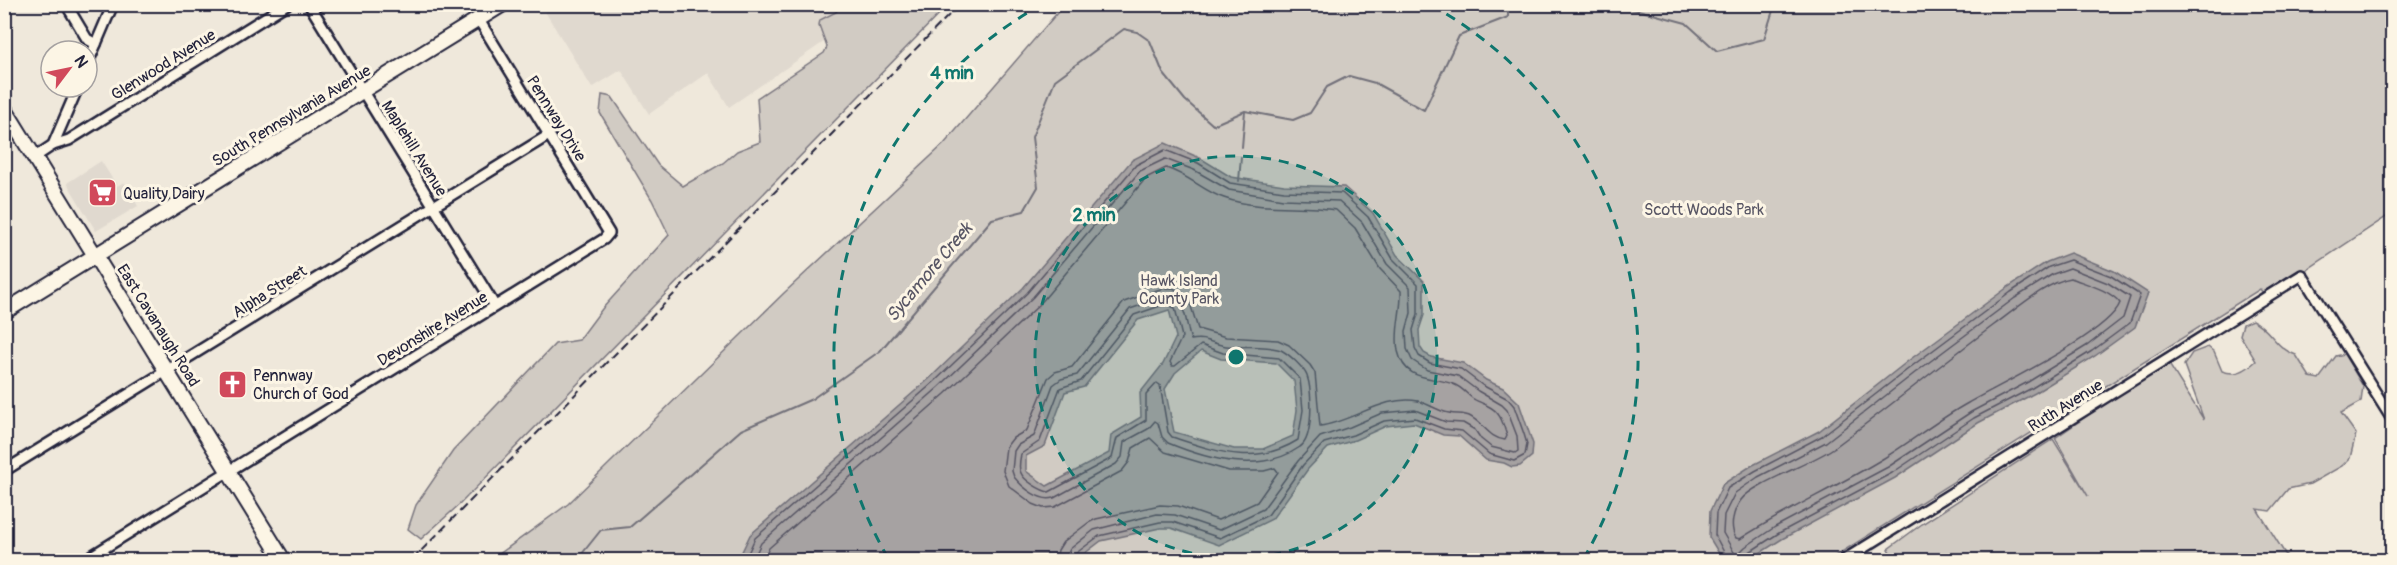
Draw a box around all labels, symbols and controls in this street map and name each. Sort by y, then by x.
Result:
street label: Glenwood Avenue [108,25,220,105]
north arrow [39,39,99,99]
text: N [70,52,92,72]
street label: South Pennsylvania Avenue [209,60,375,171]
text: 4 min [930,62,974,85]
street label: Pennway Drive [522,72,590,165]
street label: Maplehill Avenue [377,97,452,200]
supermarket icon: Quality Dairy [86,177,118,209]
place label: Quality Dairy [123,184,205,204]
park label: Scott Woods Park [1644,200,1764,220]
text: 2 min [1072,204,1116,227]
water label: Sycamore Creek [881,217,979,327]
street label: East Cavanaugh Road [112,261,204,391]
street label: Alpha Street [229,261,311,322]
park label: Hawk Island County Park [1139,271,1219,309]
street label: Devonshire Avenue [374,287,491,371]
centre of rings [1226,347,1246,367]
place label: Pennway Church of God [253,366,349,404]
church icon: Pennway Church of God [216,368,248,400]
street label: Ruth Avenue [2025,375,2107,437]

